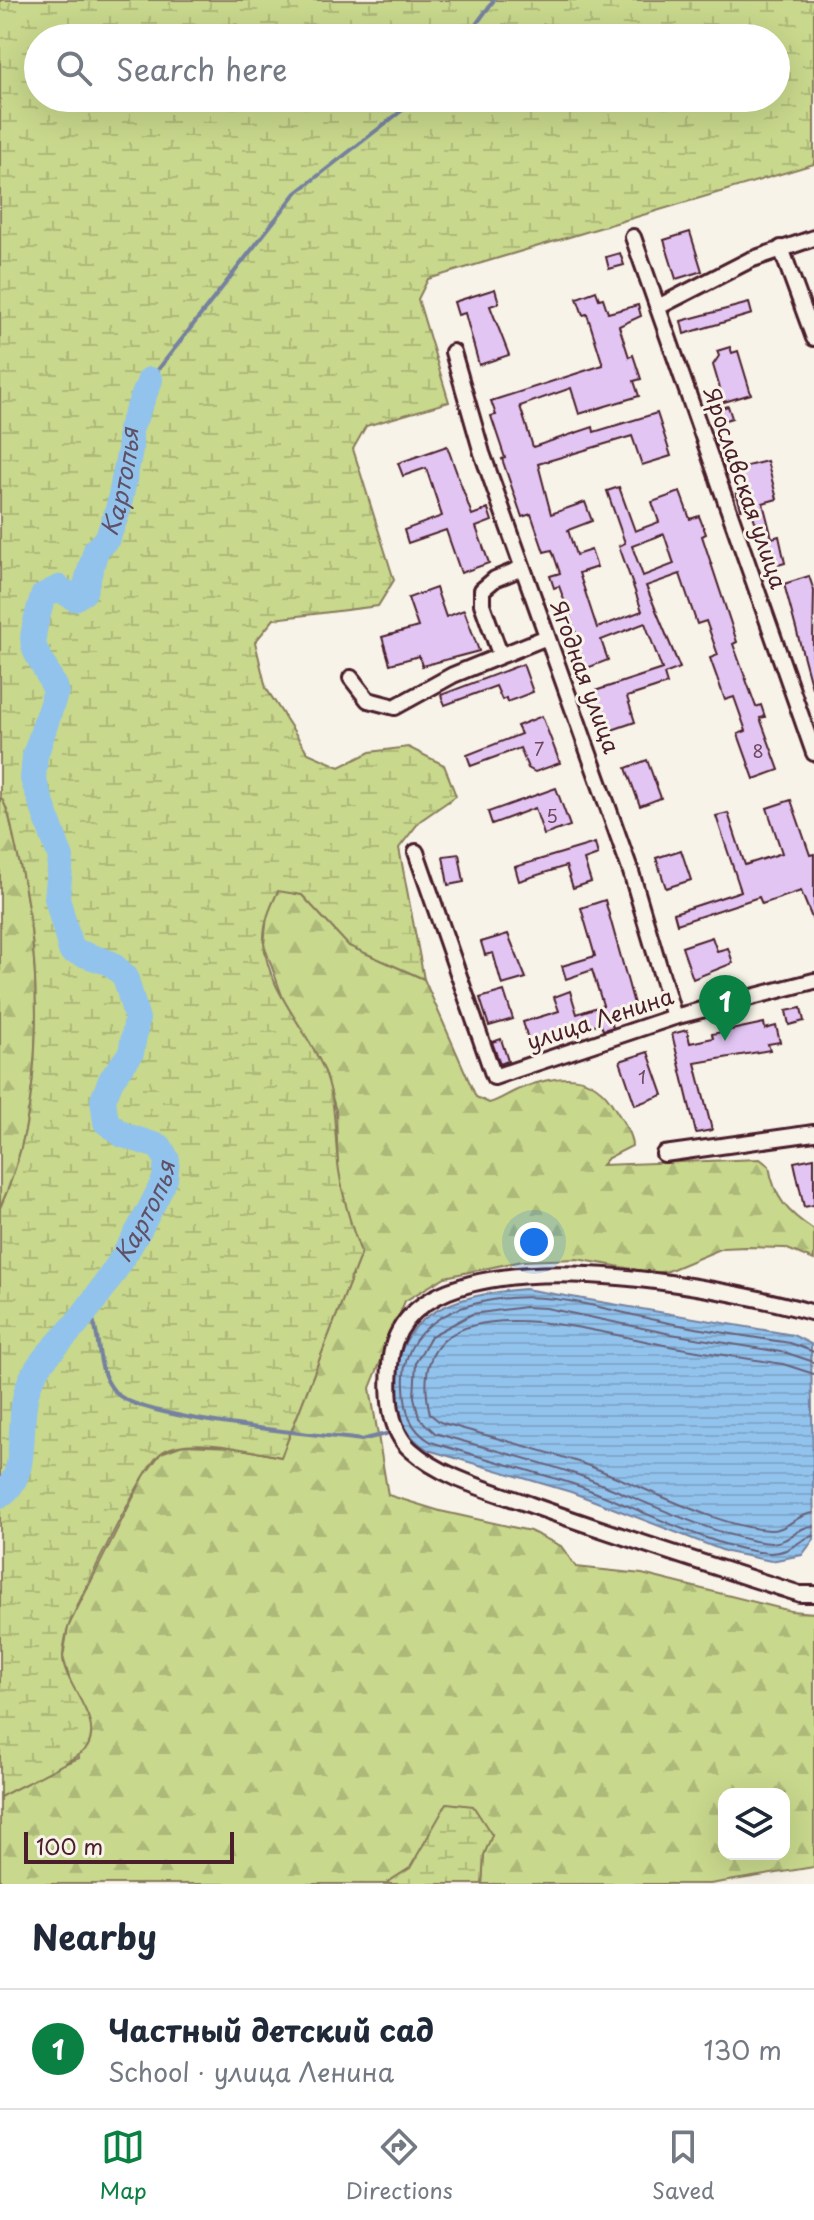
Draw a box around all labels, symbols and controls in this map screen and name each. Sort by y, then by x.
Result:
search box [24,24,790,112]
icon: search [52,46,96,90]
text: Search here [116,46,288,91]
street label: Ярославская улица [696,381,796,593]
water label: Картопья [90,426,146,540]
street label: Ягодная улица [543,595,629,758]
house number: 7 [534,735,544,762]
house number: 8 [752,737,764,764]
house number: 5 [546,802,558,829]
pin: 1 [699,975,751,1041]
street label: улица Ленина [522,978,677,1057]
house number: 1 [638,1063,646,1090]
water label: Картопья [104,1158,183,1268]
your location [514,1222,554,1262]
map controls [718,1788,790,1860]
button: layers [718,1788,790,1860]
scale bar [24,1828,234,1864]
text: 100 m [36,1829,103,1862]
text: Nearby [32,1910,157,1962]
text: Частный детский сад [108,2007,434,2052]
text: 1 [52,2030,64,2069]
text: 130 m [703,2030,782,2069]
text: School · улица Ленина [108,2052,394,2091]
tab: Map [100,2125,147,2206]
tab: Directions [346,2125,453,2206]
tab: Saved [652,2125,714,2206]

